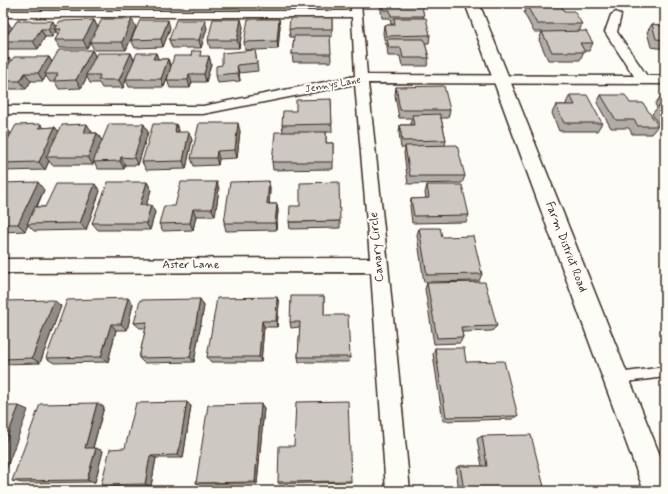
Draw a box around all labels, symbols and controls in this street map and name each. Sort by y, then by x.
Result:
street label: Jennys Lane [304,74,362,96]
street label: Farm District Road [541,199,591,295]
street label: Canary Circle [366,211,388,283]
street label: Aster Lane [162,257,220,273]

